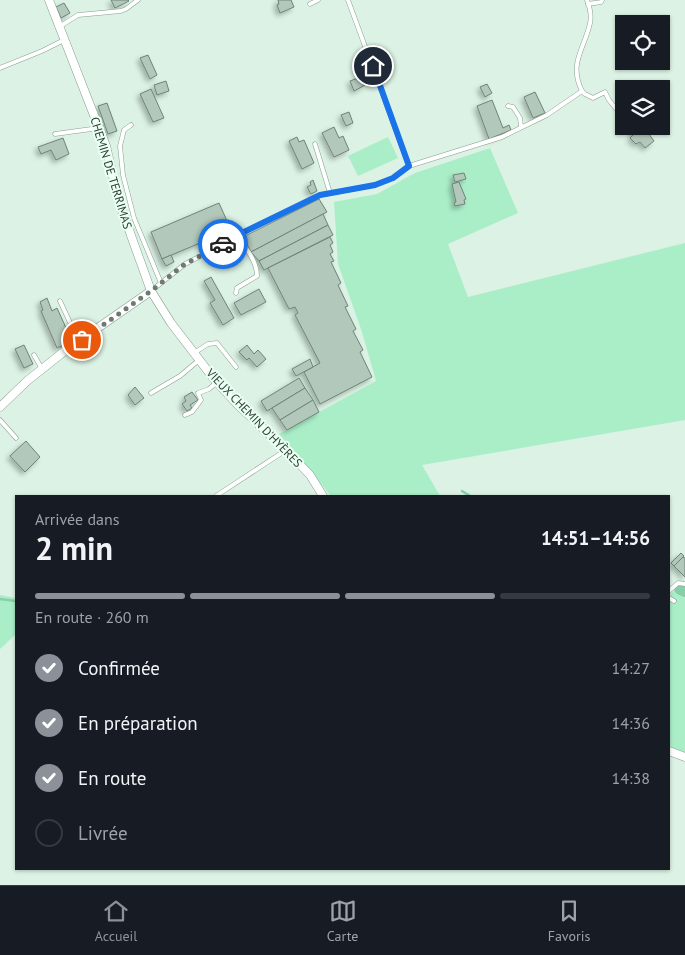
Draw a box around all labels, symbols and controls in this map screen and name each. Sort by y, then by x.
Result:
map controls [615,15,670,135]
button: locate [615,15,670,70]
pin [352,45,394,87]
icon: home [359,52,387,80]
button: layers [615,80,670,135]
street label: CHEMIN DE TERRIMAS [87,115,136,231]
courier [198,219,248,269]
icon: car [209,230,237,258]
pin [61,319,103,361]
icon: bag [68,326,96,354]
street label: VIEUX CHEMIN D'HYÈRES [203,364,305,470]
text: Arrivée dans [35,509,119,529]
text: 14:51–14:56 [541,526,650,550]
text: 2 min [35,527,113,569]
text: En route · 260 m [35,607,149,627]
icon: check [35,654,63,682]
text: Confirmée [78,656,160,680]
text: 14:27 [612,658,650,678]
icon: check [35,709,63,737]
text: En préparation [78,711,198,735]
text: 14:36 [612,713,650,733]
icon: check [35,764,63,792]
text: En route [78,766,146,790]
text: 14:38 [612,768,650,788]
text: Livrée [78,821,128,845]
tab: Accueil [95,897,137,945]
tab: Carte [327,897,358,945]
tab: Favoris [548,897,590,945]

